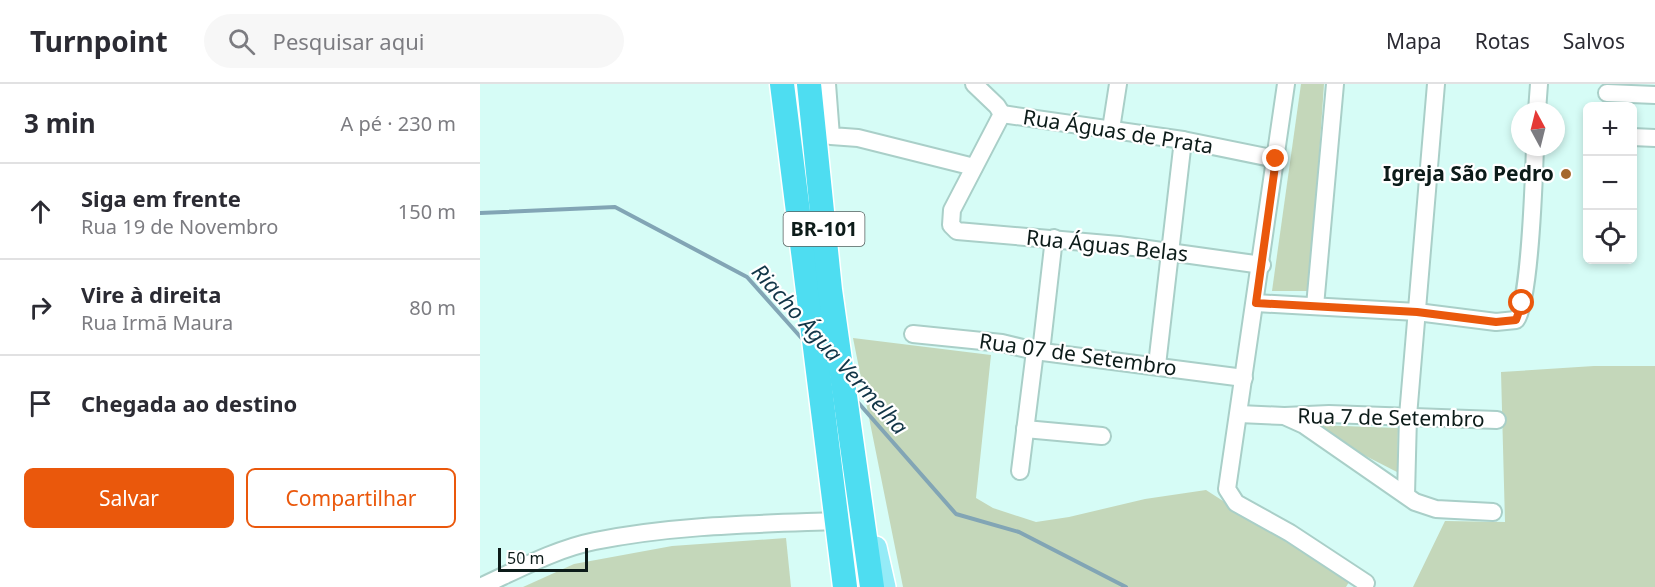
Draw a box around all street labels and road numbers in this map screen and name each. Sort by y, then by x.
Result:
street label: Rua Águas de Prata [1021,102,1215,160]
road number: BR-101 [784,212,865,246]
street label: Rua Águas Belas [1025,223,1189,267]
street label: Rua 07 de Setembro [978,326,1179,382]
street label: Rua 7 de Setembro [1297,401,1485,433]

